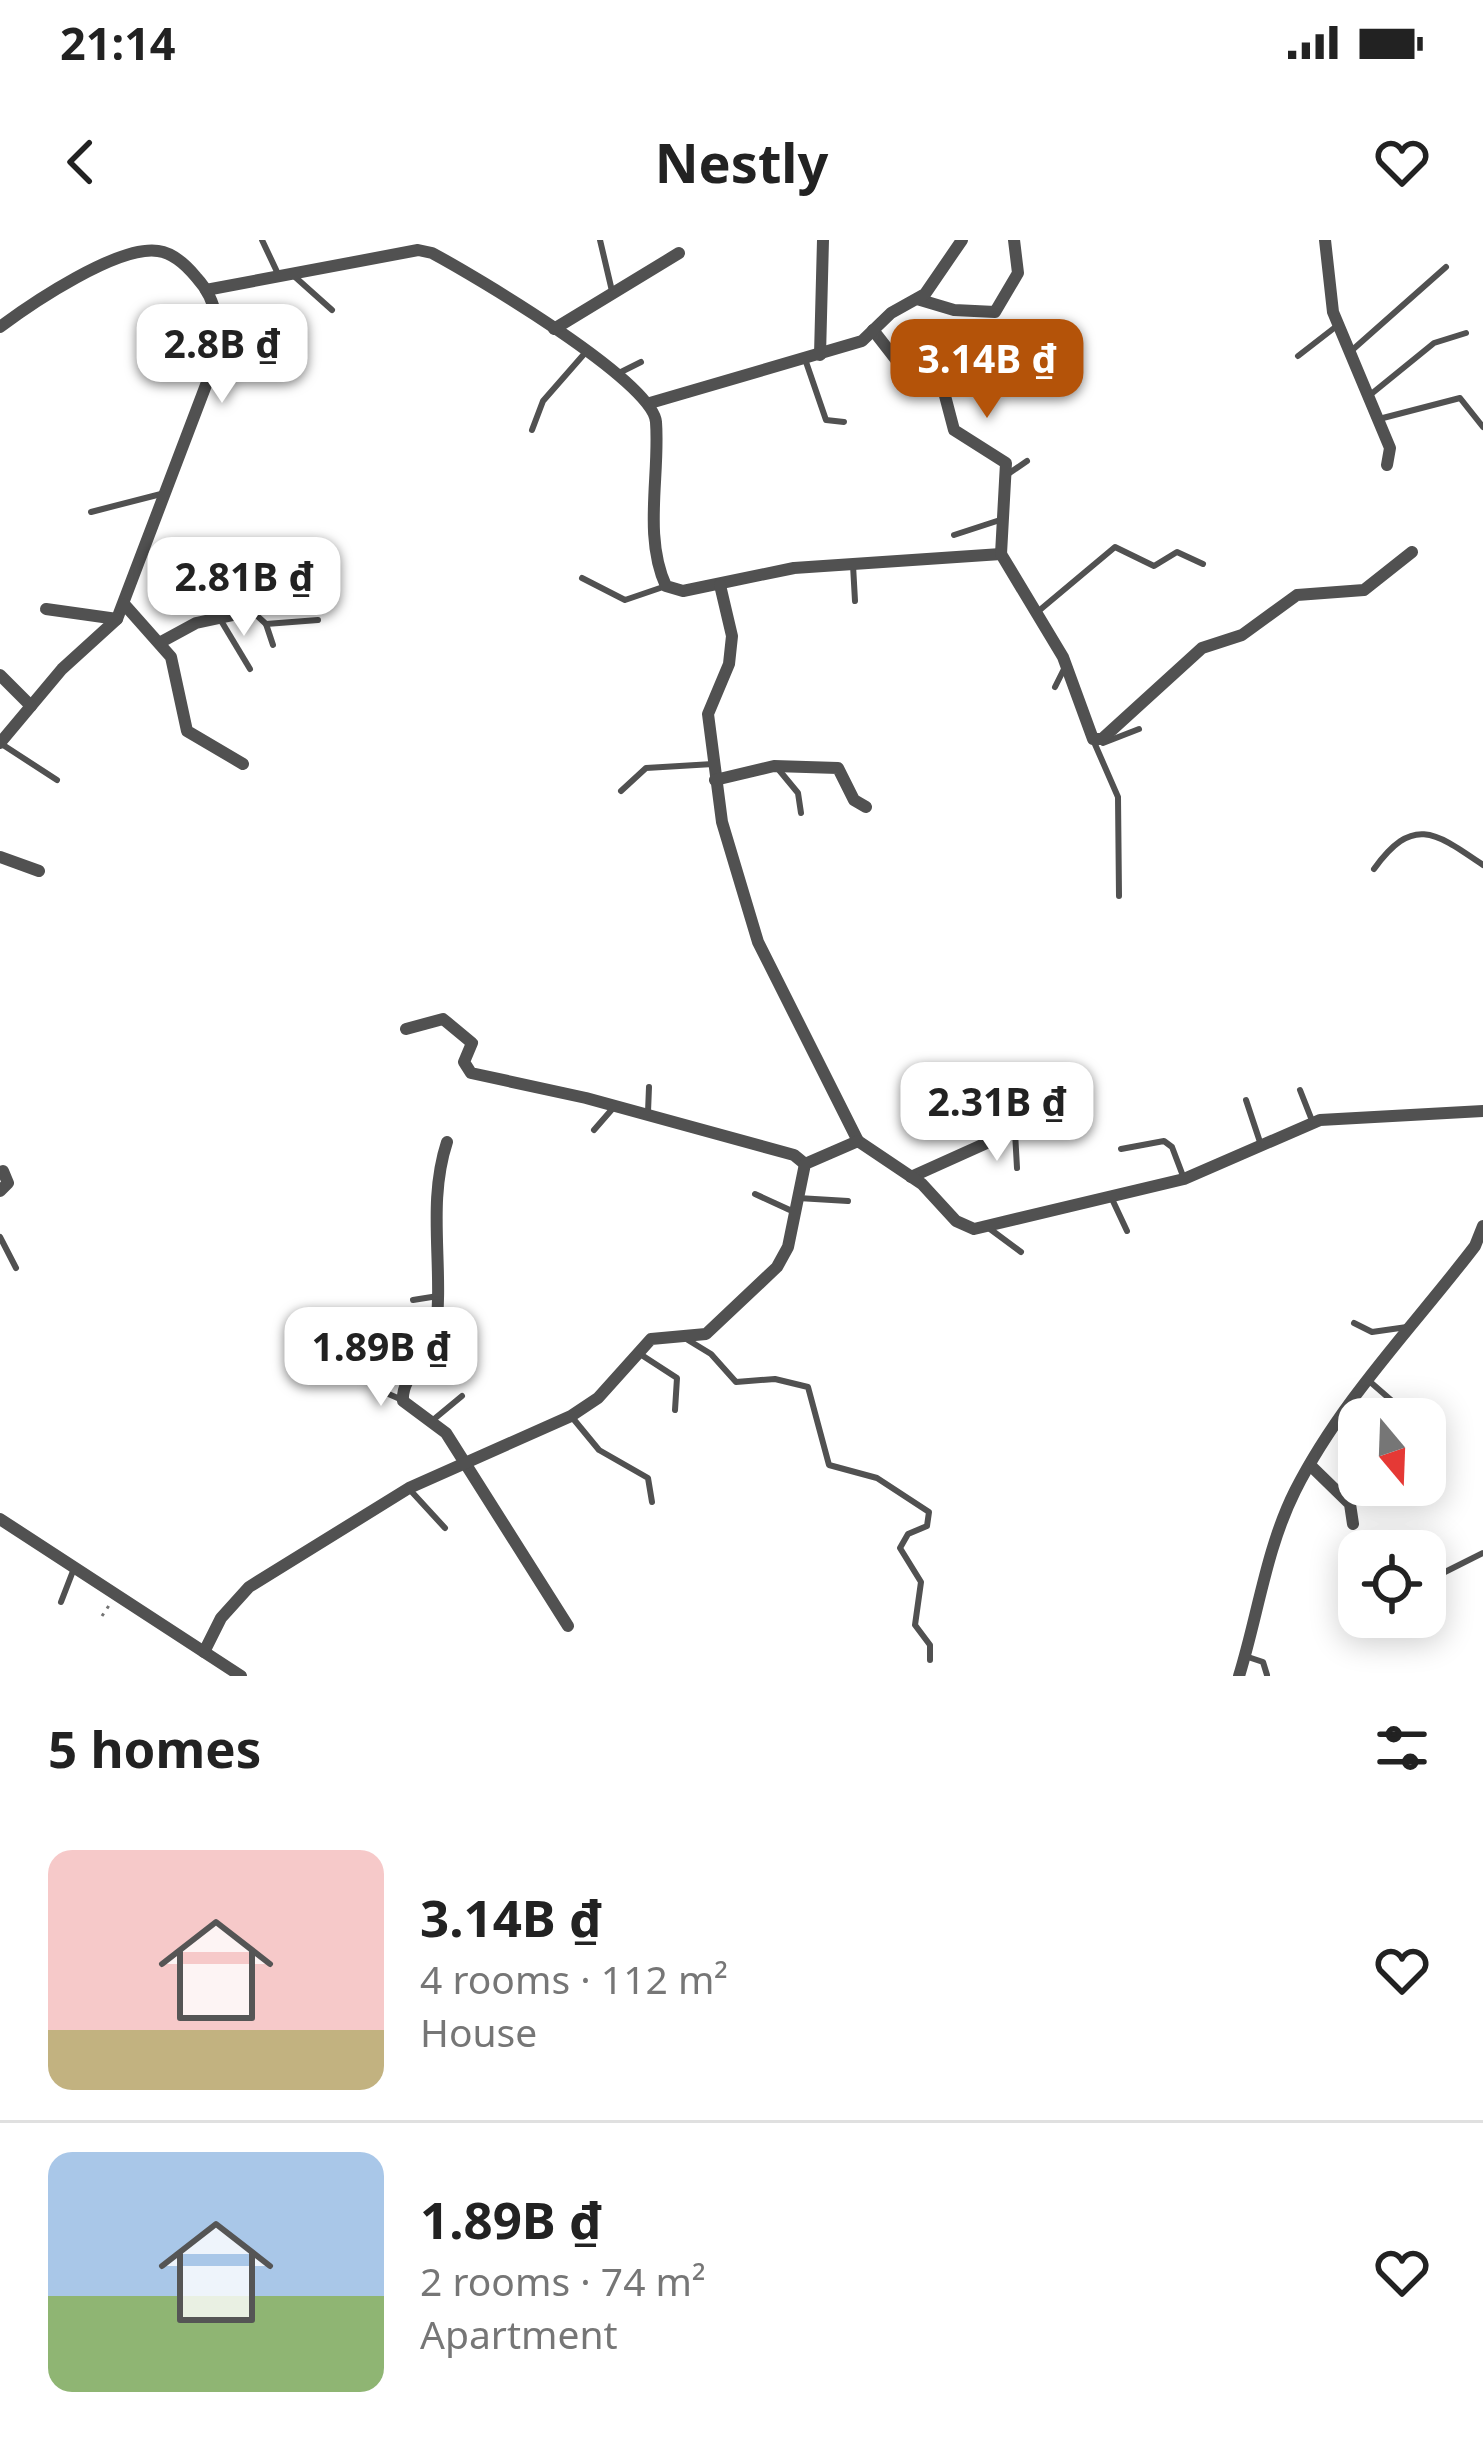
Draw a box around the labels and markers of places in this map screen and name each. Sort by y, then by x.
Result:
pin: 2.8B ₫ [124,304,320,406]
pin: 3.14B ₫ [876,319,1098,421]
pin: 2.81B ₫ [133,537,355,639]
pin: 2.31B ₫ [886,1062,1108,1164]
pin: 1.89B ₫ [270,1307,492,1409]

